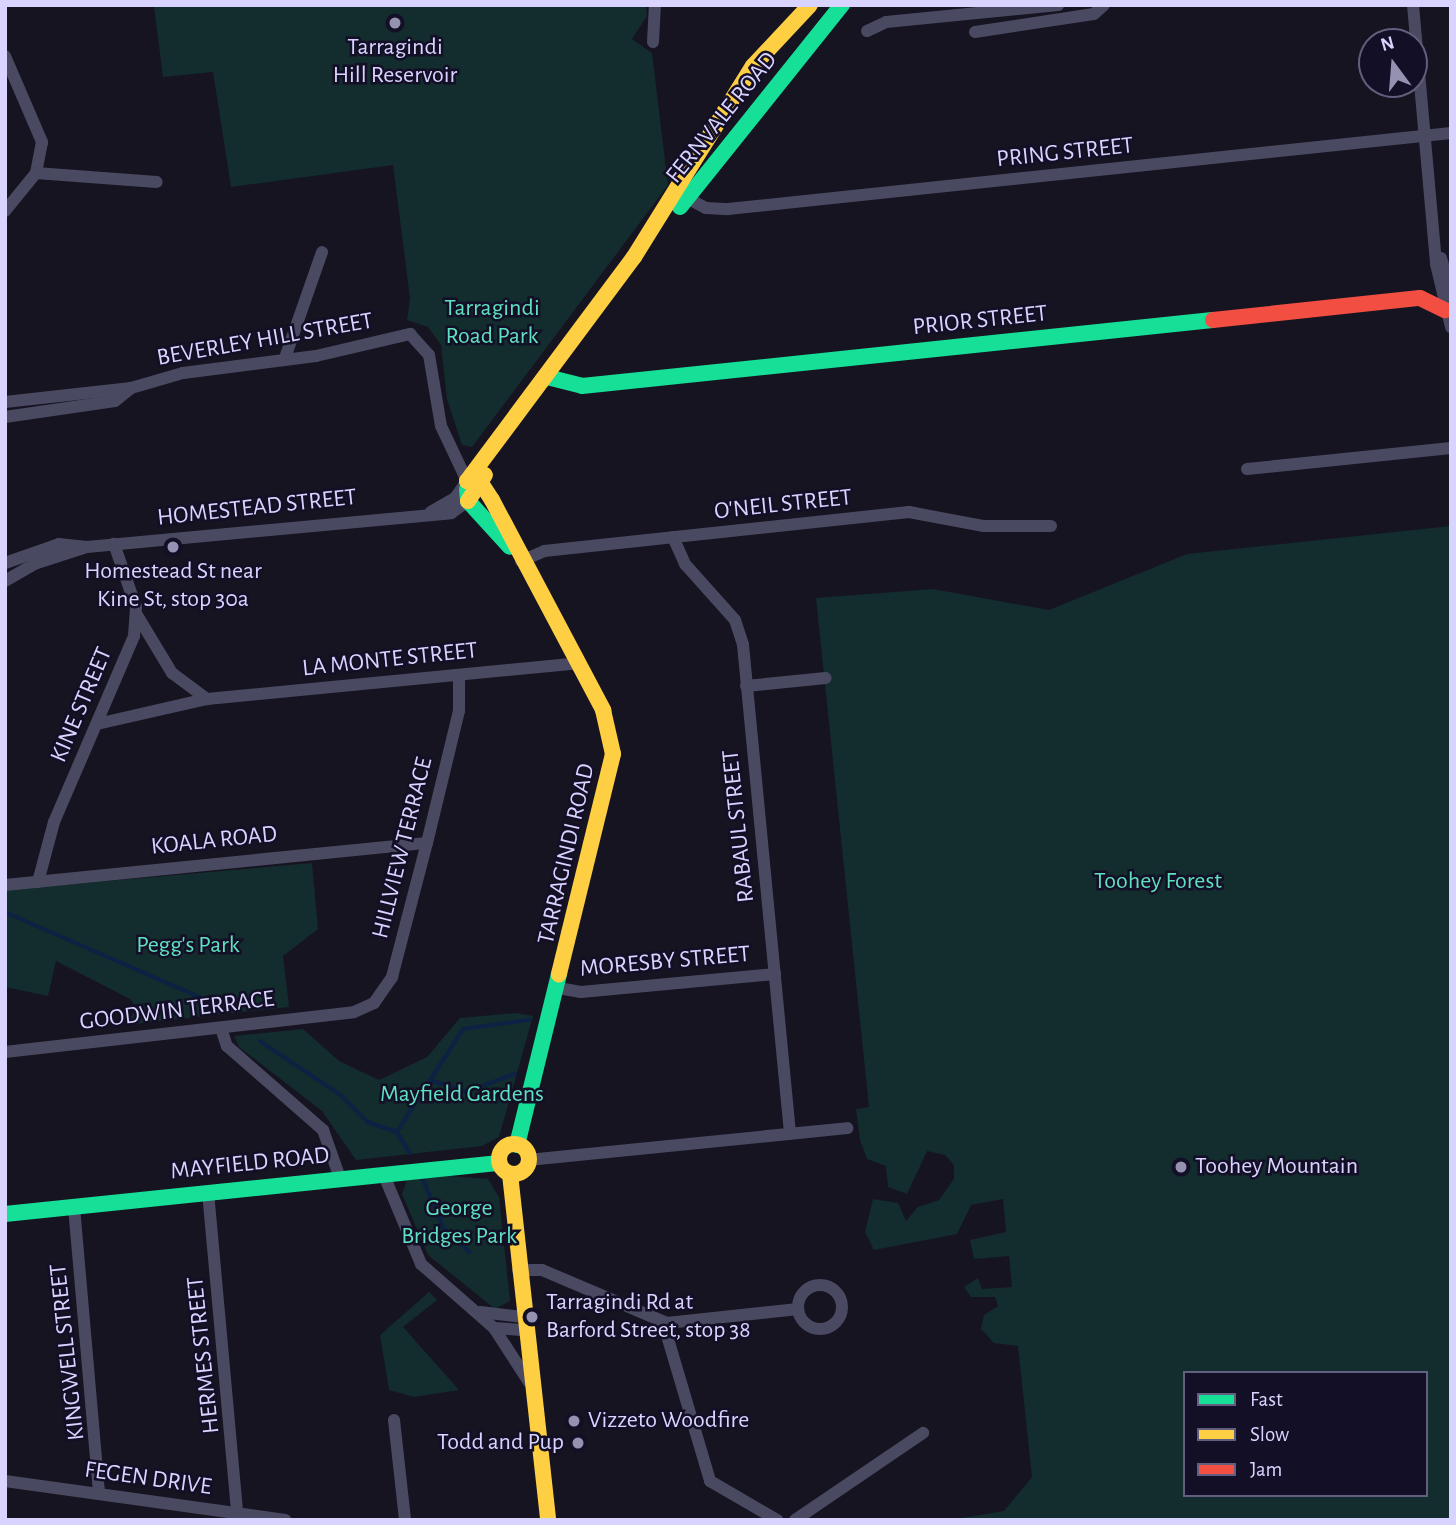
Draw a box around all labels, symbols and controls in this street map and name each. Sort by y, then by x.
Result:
marker: Tarragindi Hill Reservoir [387,15,403,31]
north arrow [1358,28,1428,98]
text: N [1379,33,1397,55]
place label: Tarragindi Hill Reservoir [333,34,457,90]
street label: FERNVALE ROAD [660,46,784,190]
street label: PRING STREET [995,131,1135,175]
park label: Tarragindi Road Park [444,295,540,351]
street label: PRIOR STREET [911,300,1049,342]
street label: BEVERLEY HILL STREET [155,307,375,373]
street label: HOMESTEAD STREET [156,483,358,533]
street label: O'NEIL STREET [713,483,853,527]
marker: Homestead St near Kine St, stop 30a [165,539,181,555]
place label: Homestead St near Kine St, stop 30a [84,558,262,614]
street label: LA MONTE STREET [301,636,479,684]
street label: KINE STREET [45,643,119,767]
street label: RABAUL STREET [717,748,761,904]
street label: HILLVIEW TERRACE [367,754,439,942]
street label: TARRAGINDI ROAD [532,761,602,947]
street label: KOALA ROAD [150,820,278,862]
park label: Toohey Forest [1094,868,1222,896]
park label: Pegg's Park [136,932,240,960]
street label: MORESBY STREET [579,940,751,984]
street label: GOODWIN TERRACE [78,985,276,1037]
park label: Mayfield Gardens [380,1081,544,1109]
street label: MAYFIELD ROAD [169,1141,331,1187]
place label: Toohey Mountain [1195,1153,1358,1181]
marker: Toohey Mountain [1173,1159,1189,1175]
park label: George Bridges Park [401,1195,517,1251]
street label: KINGWELL STREET [44,1262,92,1442]
street label: HERMES STREET [181,1275,227,1435]
place label: Tarragindi Rd at Barford Street, stop 38 [546,1289,751,1345]
marker: Tarragindi Rd at Barford Street, stop 38 [524,1309,540,1325]
legend [1183,1371,1428,1497]
text: Fast [1250,1389,1283,1410]
place label: Vizzeto Woodfire [588,1407,749,1435]
marker: Vizzeto Woodfire [566,1413,582,1429]
text: Slow [1250,1424,1289,1445]
place label: Todd and Pup [437,1429,564,1457]
marker: Todd and Pup [570,1435,586,1451]
street label: FEGEN DRIVE [83,1456,213,1502]
text: Jam [1250,1459,1282,1480]

